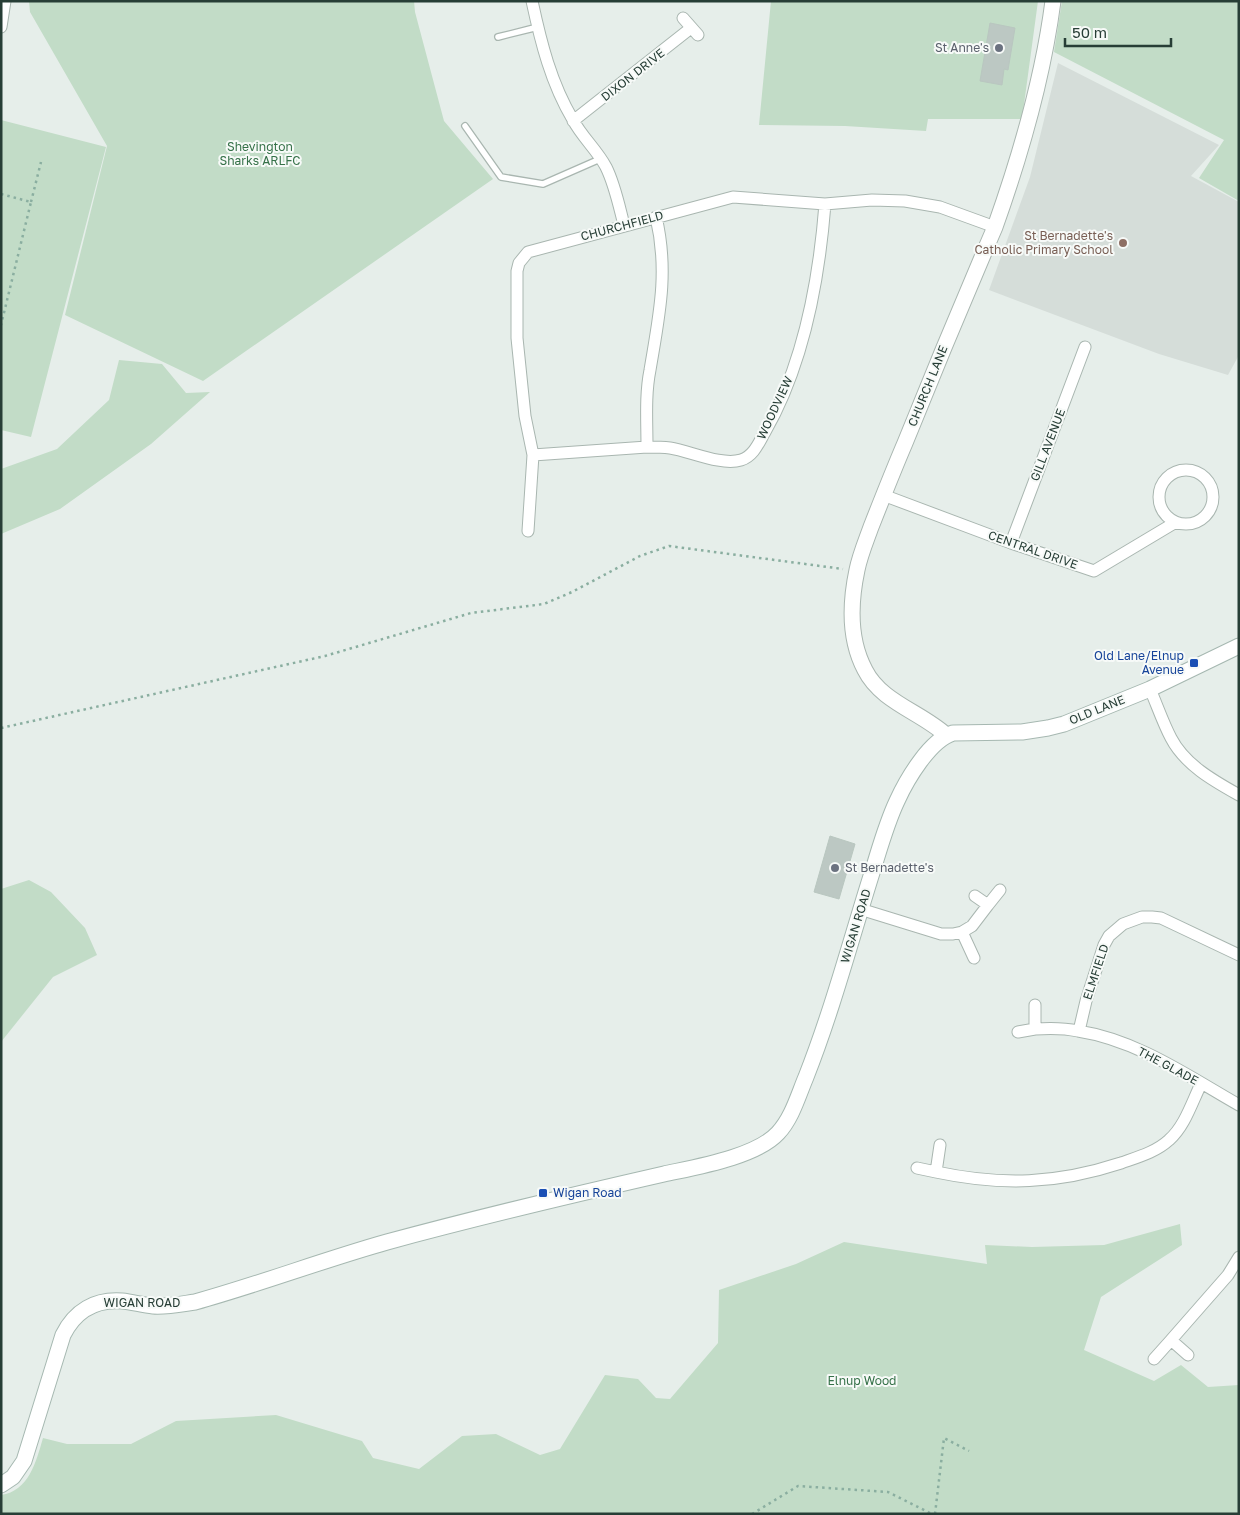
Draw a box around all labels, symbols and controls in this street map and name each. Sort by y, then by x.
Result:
scale bar [1065,15,1171,47]
text: 50 m [1072,23,1107,41]
place label: St Anne's [935,40,989,55]
marker: St Anne's [993,42,1005,54]
street label: DIXON DRIVE [598,45,667,104]
park label: Shevington Sharks ARLFC [220,139,300,168]
street label: CHURCHFIELD [579,207,665,244]
place label: St Bernadette's Catholic Primary School [974,228,1113,257]
marker: St Bernadette's Catholic Primary School [1117,237,1129,249]
street label: CHURCH LANE [904,343,951,429]
street label: WOODVIEW [753,373,796,442]
street label: GILL AVENUE [1027,406,1068,483]
street label: CENTRAL DRIVE [986,527,1080,572]
place label: Old Lane/Elnup Avenue [1094,648,1184,677]
marker: Old Lane/Elnup Avenue [1188,657,1200,669]
street label: OLD LANE [1067,692,1127,728]
place label: St Bernadette's [845,860,934,875]
marker: St Bernadette's [829,862,841,874]
street label: WIGAN ROAD [837,887,874,965]
street label: ELMFIELD [1079,942,1112,1002]
street label: THE GLADE [1135,1043,1201,1088]
place label: Wigan Road [553,1185,622,1200]
marker: Wigan Road [537,1187,549,1199]
street label: WIGAN ROAD [104,1295,180,1310]
park label: Elnup Wood [827,1373,897,1388]

